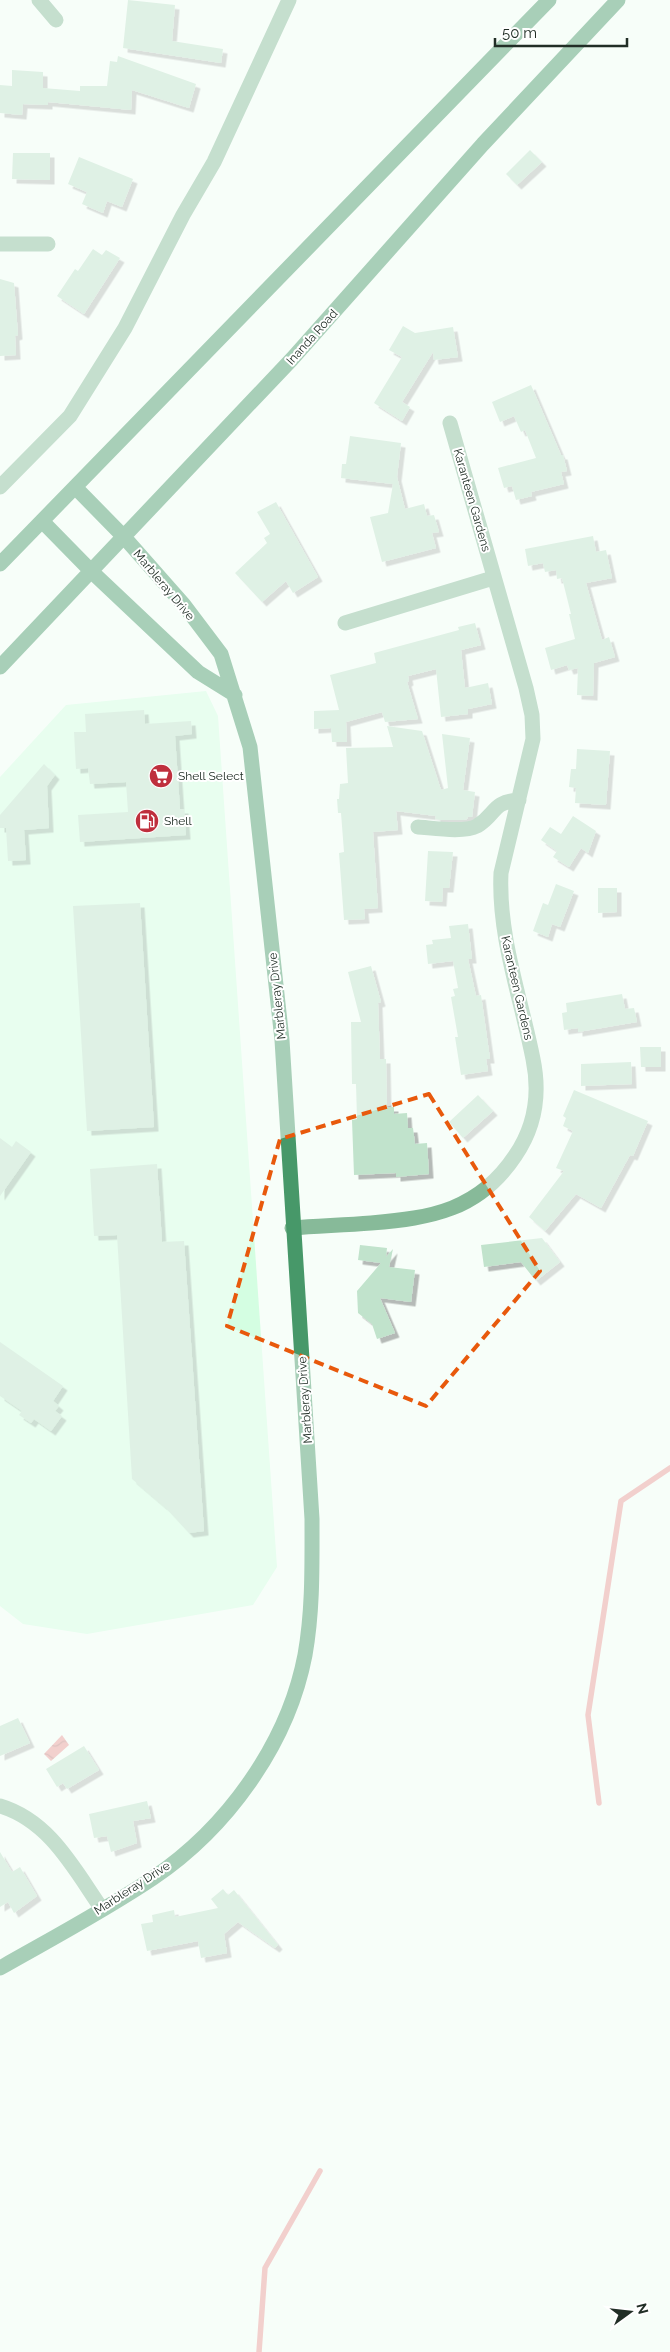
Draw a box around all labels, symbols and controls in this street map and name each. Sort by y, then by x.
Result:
scale bar [495,15,628,47]
text: 50 m [502,24,537,42]
street label: Inanda Road [284,307,340,367]
street label: Karanteen Gardens [451,447,493,553]
street label: Marbleray Drive [131,547,197,623]
supermarket icon: Shell Select [148,763,174,789]
place label: Shell Select [178,769,244,783]
fuel station icon: Shell [134,808,160,834]
place label: Shell [164,814,193,828]
street label: Karanteen Gardens [498,935,536,1042]
street label: Marbleray Drive [265,952,289,1040]
street label: Marbleray Drive [295,1356,315,1444]
street label: Marbleray Drive [92,1858,172,1918]
north arrow [605,2287,655,2337]
text: N [633,2301,652,2316]

